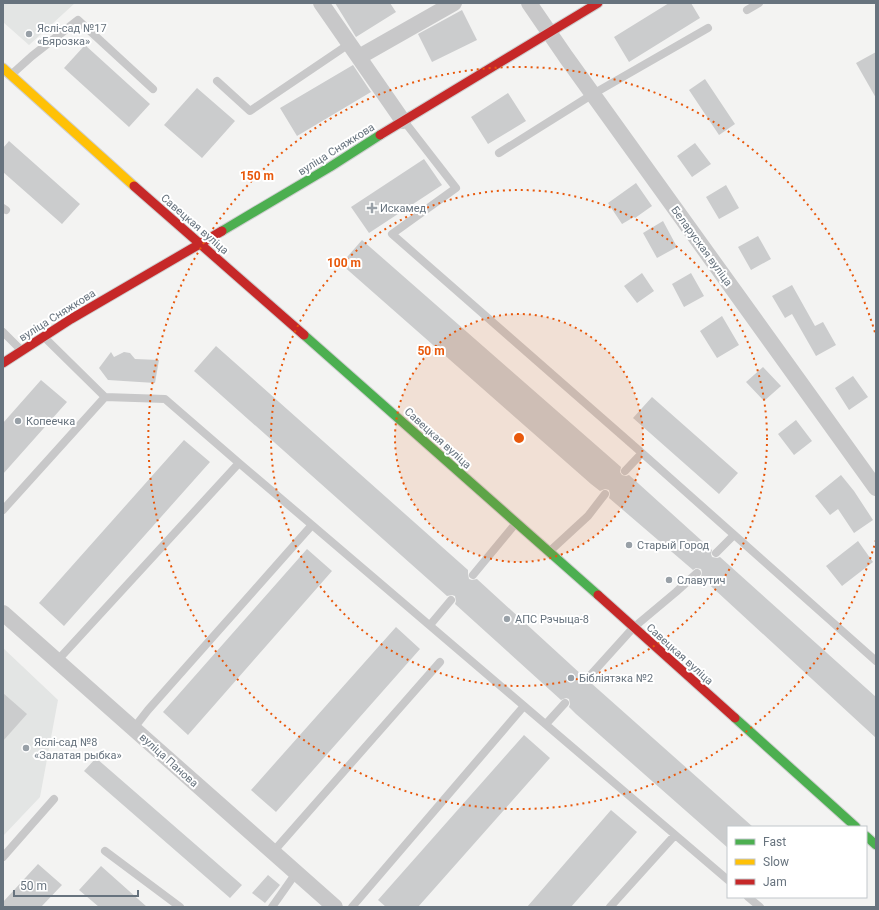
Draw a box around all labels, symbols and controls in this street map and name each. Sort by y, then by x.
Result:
place label: Яслі-сад №17 «Бярозка» [37,22,107,48]
marker: Яслі-сад №17 «Бярозка» [24,29,34,39]
street label: вуліца Сняжкова [296,121,377,178]
text: 150 m [240,169,274,183]
street label: Савецкая вуліца [158,192,231,257]
place label: Искамед [380,202,427,215]
marker: Искамед [367,203,377,213]
street label: Беларуская вуліца [668,204,735,289]
text: 100 m [327,256,361,270]
street label: вуліца Сняжкова [17,287,98,344]
text: 50 m [417,344,445,358]
street label: Савецкая вуліца [402,405,474,472]
place label: Копеечка [26,415,75,428]
marker: Копеечка [13,416,23,426]
centre of rings [512,431,526,445]
place label: Старый Город [637,539,710,552]
marker: Старый Город [624,540,634,550]
place label: Славутич [677,574,726,587]
marker: Славутич [664,575,674,585]
place label: АПС Рэчыца-8 [515,613,589,626]
marker: АПС Рэчыца-8 [502,614,512,624]
street label: Савецкая вуліца [644,621,716,688]
place label: Бібліятэка №2 [579,672,653,685]
marker: Бібліятэка №2 [566,673,576,683]
street label: вуліца Панова [137,731,201,790]
place label: Яслі-сад №8 «Залатая рыбка» [34,736,122,762]
marker: Яслі-сад №8 «Залатая рыбка» [21,743,31,753]
legend [727,826,867,898]
text: Fast [763,835,786,849]
text: Slow [763,855,789,869]
scale bar [14,872,138,898]
text: Jam [763,875,787,889]
text: 50 m [20,879,47,893]

